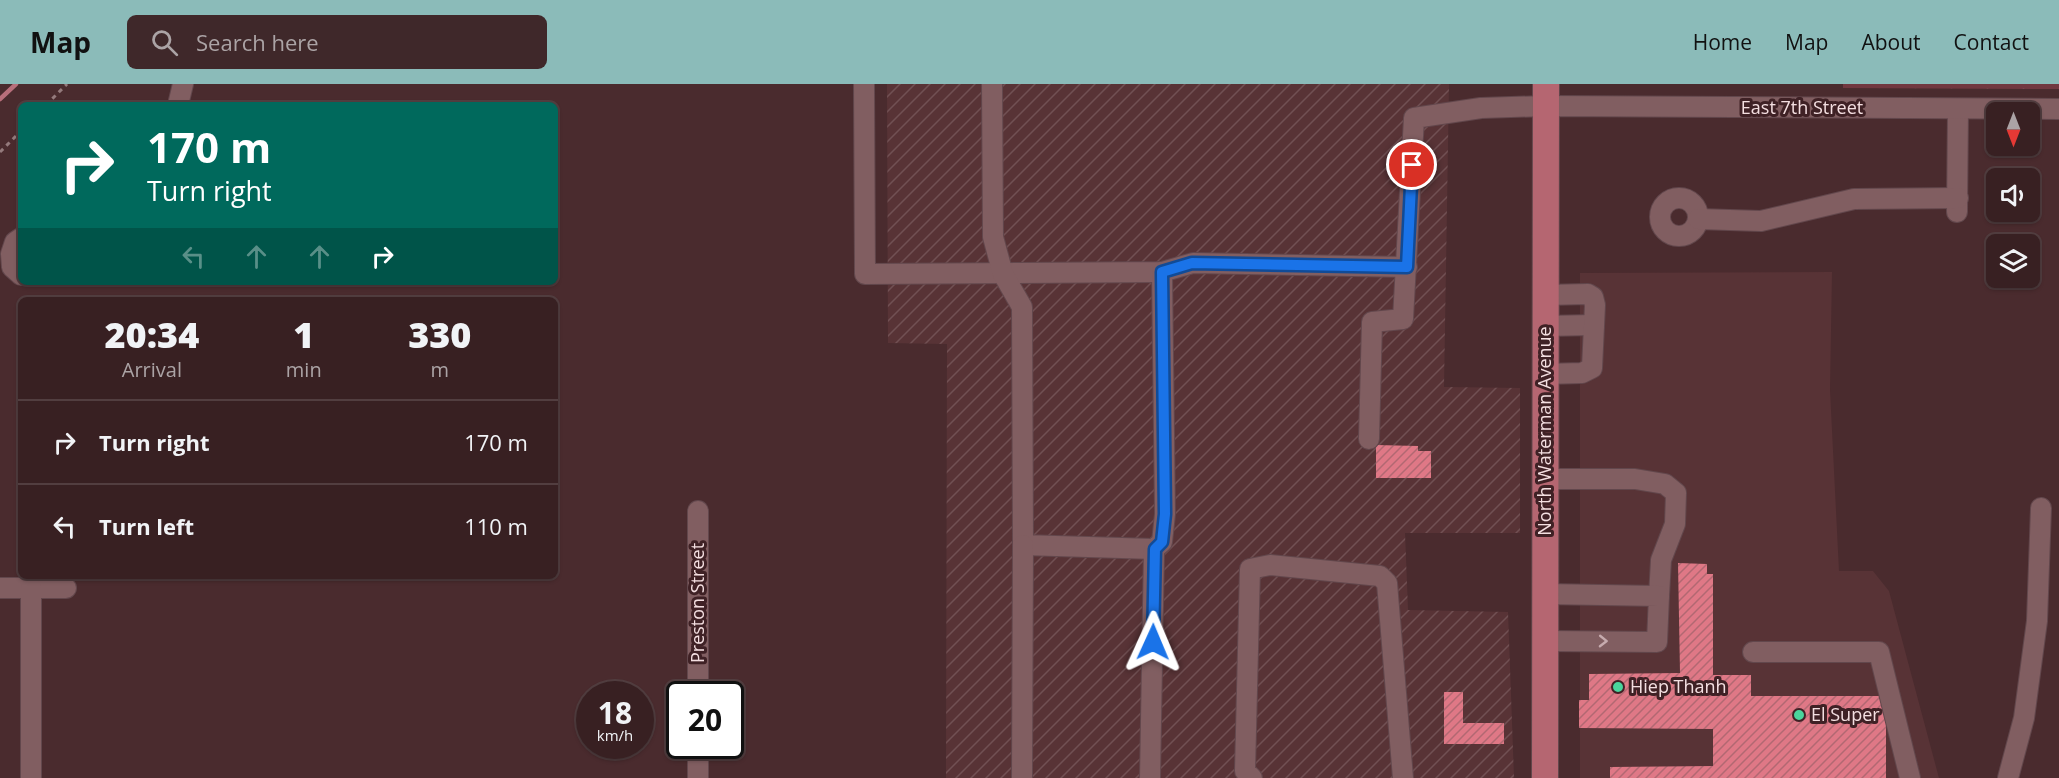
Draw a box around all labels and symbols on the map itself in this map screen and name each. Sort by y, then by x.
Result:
street label: East 7th Street [1741,95,1863,119]
north arrow [1986,102,2040,156]
pin [1386,139,1437,190]
street label: North Waterman Avenue [1532,326,1556,536]
street label: Preston Street [685,543,709,663]
position arrow [1121,610,1185,674]
one-way arrow [1599,635,1608,647]
place label: Hiep Thanh [1630,674,1727,698]
marker: Hiep Thanh [1611,680,1625,694]
speed limit sign: 20 [666,681,744,759]
place label: El Super [1811,702,1880,726]
marker: El Super [1792,708,1806,722]

